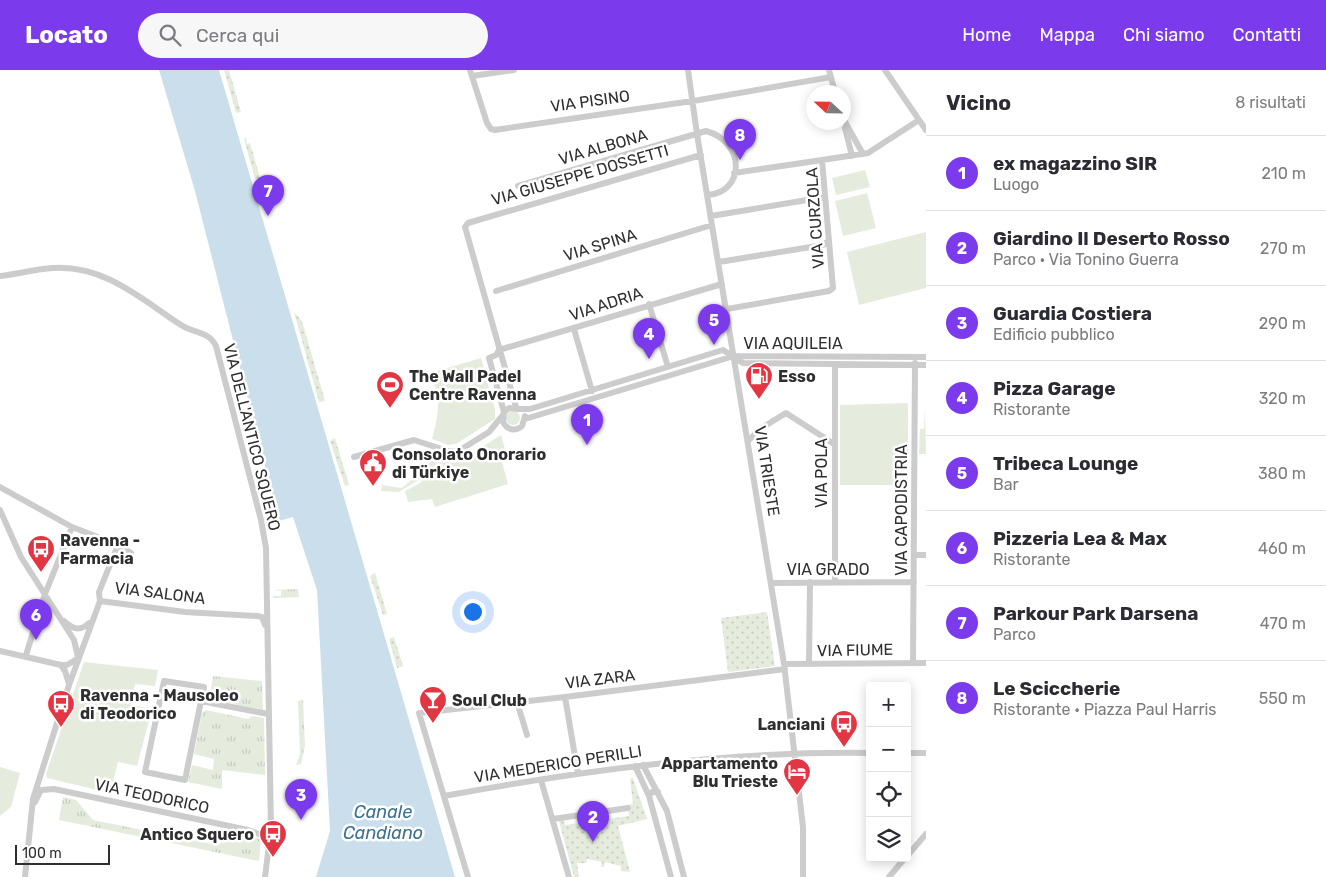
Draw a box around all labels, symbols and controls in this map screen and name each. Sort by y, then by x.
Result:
search box [138,13,488,58]
text: Locato [25,21,108,49]
icon: search [156,21,184,49]
text: Cerca qui [196,24,279,47]
text: Home [962,24,1011,46]
text: Mappa [1039,24,1095,46]
text: Chi siamo [1123,24,1205,46]
text: Contatti [1233,24,1301,46]
north arrow [806,85,851,130]
street label: VIA PISINO [549,86,631,116]
text: Vicino [946,90,1011,115]
text: 8 risultati [1235,93,1306,112]
pin: 8 [724,119,756,160]
street label: VIA ALBONA [556,125,650,169]
street label: VIA GIUSEPPE DOSSETTI [489,141,671,209]
text: ex magazzino SIR [993,152,1157,175]
text: 1 [958,164,966,183]
text: 210 m [1261,164,1306,183]
street label: VIA CURZOLA [802,166,828,269]
pin: 7 [252,175,284,216]
text: Luogo [993,175,1039,194]
street label: VIA SPINA [561,225,639,265]
text: Giardino Il Deserto Rosso [993,227,1230,250]
text: 2 [957,239,967,258]
text: 270 m [1260,239,1306,258]
text: Parco · Via Tonino Guerra [993,250,1179,269]
street label: VIA ADRIA [567,283,645,325]
text: Guardia Costiera [993,302,1152,325]
pin: 5 [698,304,730,345]
text: 3 [957,314,967,333]
text: 290 m [1259,314,1306,333]
pin: 4 [633,318,665,359]
text: Edificio pubblico [993,325,1115,344]
street label: VIA AQUILEIA [743,334,843,353]
street label: VIA DELL'ANTICO SQUERO [220,341,284,533]
fuel station icon: Esso [744,361,774,400]
place label: The Wall Padel Centre Ravenna [409,367,537,404]
place label: Esso [778,367,816,386]
sports icon: The Wall Padel Centre Ravenna [375,370,405,409]
text: Pizza Garage [993,377,1115,400]
text: 4 [957,389,967,408]
text: 320 m [1259,389,1306,408]
text: Ristorante [993,400,1071,419]
pin: 1 [571,404,603,445]
street label: VIA TRIESTE [750,424,784,518]
street label: VIA POLA [812,438,831,508]
street label: VIA CAPODISTRIA [892,444,911,576]
place label: Consolato Onorario di Türkiye [392,445,546,482]
public building icon: Consolato Onorario di Türkiye [358,448,388,487]
text: Tribeca Lounge [993,452,1138,475]
text: 5 [957,464,967,483]
text: 380 m [1258,464,1306,483]
text: Bar [993,475,1019,494]
text: Pizzeria Lea & Max [993,527,1167,550]
place label: Ravenna - Farmacia [60,531,140,568]
bus stop icon: Ravenna - Farmacia [26,534,56,573]
text: 6 [957,539,967,558]
text: 460 m [1258,539,1306,558]
text: Ristorante [993,550,1071,569]
street label: VIA GRADO [786,560,870,579]
street label: VIA SALONA [114,578,207,608]
pin: 6 [20,599,52,640]
your location [460,599,486,625]
text: Parkour Park Darsena [993,602,1198,625]
text: 7 [957,614,967,633]
text: 470 m [1260,614,1306,633]
text: Parco [993,625,1036,644]
street label: VIA FIUME [817,640,893,660]
street label: VIA ZARA [564,665,636,693]
text: Le Sciccherie [993,677,1120,700]
map controls [866,682,911,862]
button: + [866,682,911,727]
bar icon: Soul Club [418,685,448,724]
place label: Ravenna - Mausoleo di Teodorico [80,686,239,723]
bus stop icon: Ravenna - Mausoleo di Teodorico [46,689,76,728]
text: 8 [957,689,967,708]
text: 550 m [1259,689,1306,708]
place label: Soul Club [452,691,527,710]
text: Ristorante · Piazza Paul Harris [993,700,1217,719]
bus stop icon: Lanciani [829,709,859,748]
place label: Lanciani [757,715,825,734]
button: − [866,727,911,772]
street label: VIA MEDERICO PERILLI [473,741,643,787]
place label: Appartamento Blu Trieste [661,754,778,791]
hotel icon: Appartamento Blu Trieste [782,757,812,796]
button: locate [866,772,911,817]
street label: VIA TEODORICO [93,775,211,817]
pin: 3 [285,779,317,820]
water label: Canale Candiano [343,801,423,844]
pin: 2 [577,801,609,842]
button: layers [866,817,911,862]
bus stop icon: Antico Squero [258,819,288,858]
place label: Antico Squero [140,825,254,844]
scale bar [15,842,110,865]
text: 100 m [22,845,62,862]

